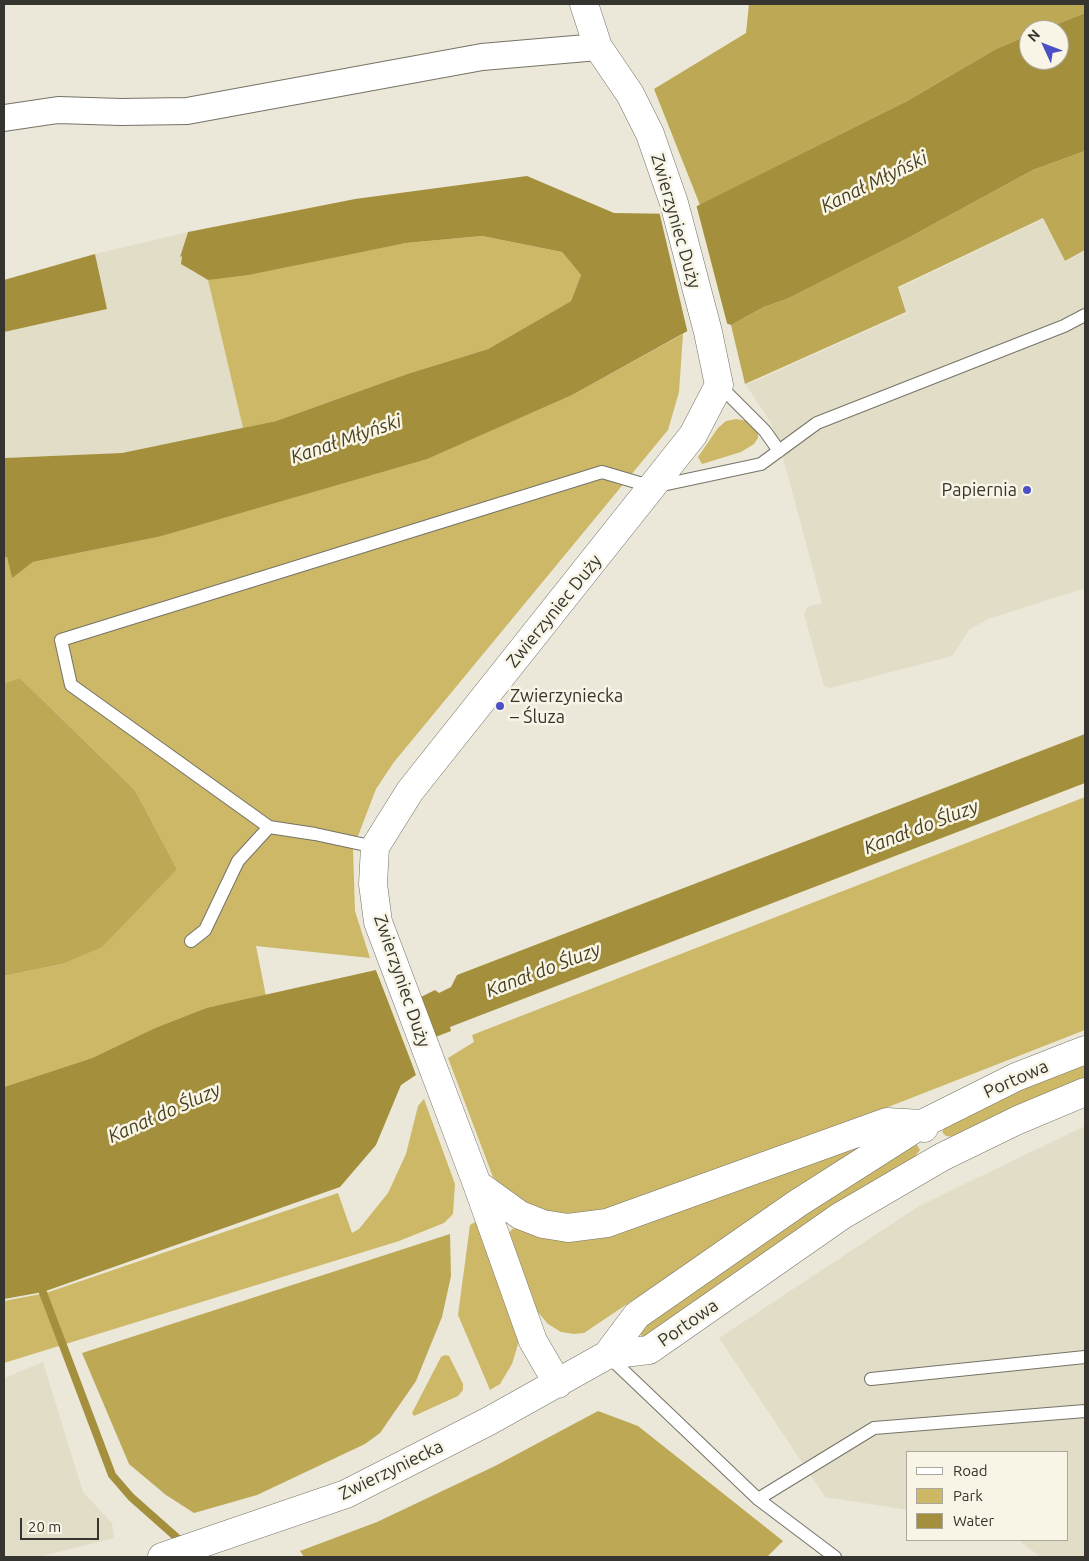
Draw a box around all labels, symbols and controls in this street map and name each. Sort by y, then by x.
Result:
north arrow [1019,20,1069,70]
text: N [1024,26,1043,45]
water label: Kanał Młyński [817,146,931,218]
street label: Zwierzyniec Duży [646,151,706,291]
water label: Kanał Młyński [288,409,404,469]
place label: Papiernia [942,479,1017,501]
marker: Papiernia [1021,484,1033,496]
street label: Zwierzyniec Duży [502,550,606,672]
place label: Zwierzyniecka – Śluza [510,685,623,728]
marker: Zwierzyniecka – Śluza [494,700,506,712]
water label: Kanał do Śluzy [861,795,981,859]
street label: Zwierzyniec Duży [369,912,435,1050]
water label: Kanał do Śluzy [483,938,603,1002]
street label: Portowa [980,1055,1052,1103]
water label: Kanał do Śluzy [104,1078,224,1148]
street label: Portowa [654,1294,722,1352]
street label: Zwierzyniecka [335,1435,447,1505]
legend [906,1451,1069,1541]
text: Road [953,1462,988,1479]
text: Park [953,1487,983,1504]
scale bar [22,1508,101,1540]
text: Water [953,1512,994,1529]
text: 20 m [28,1518,61,1535]

